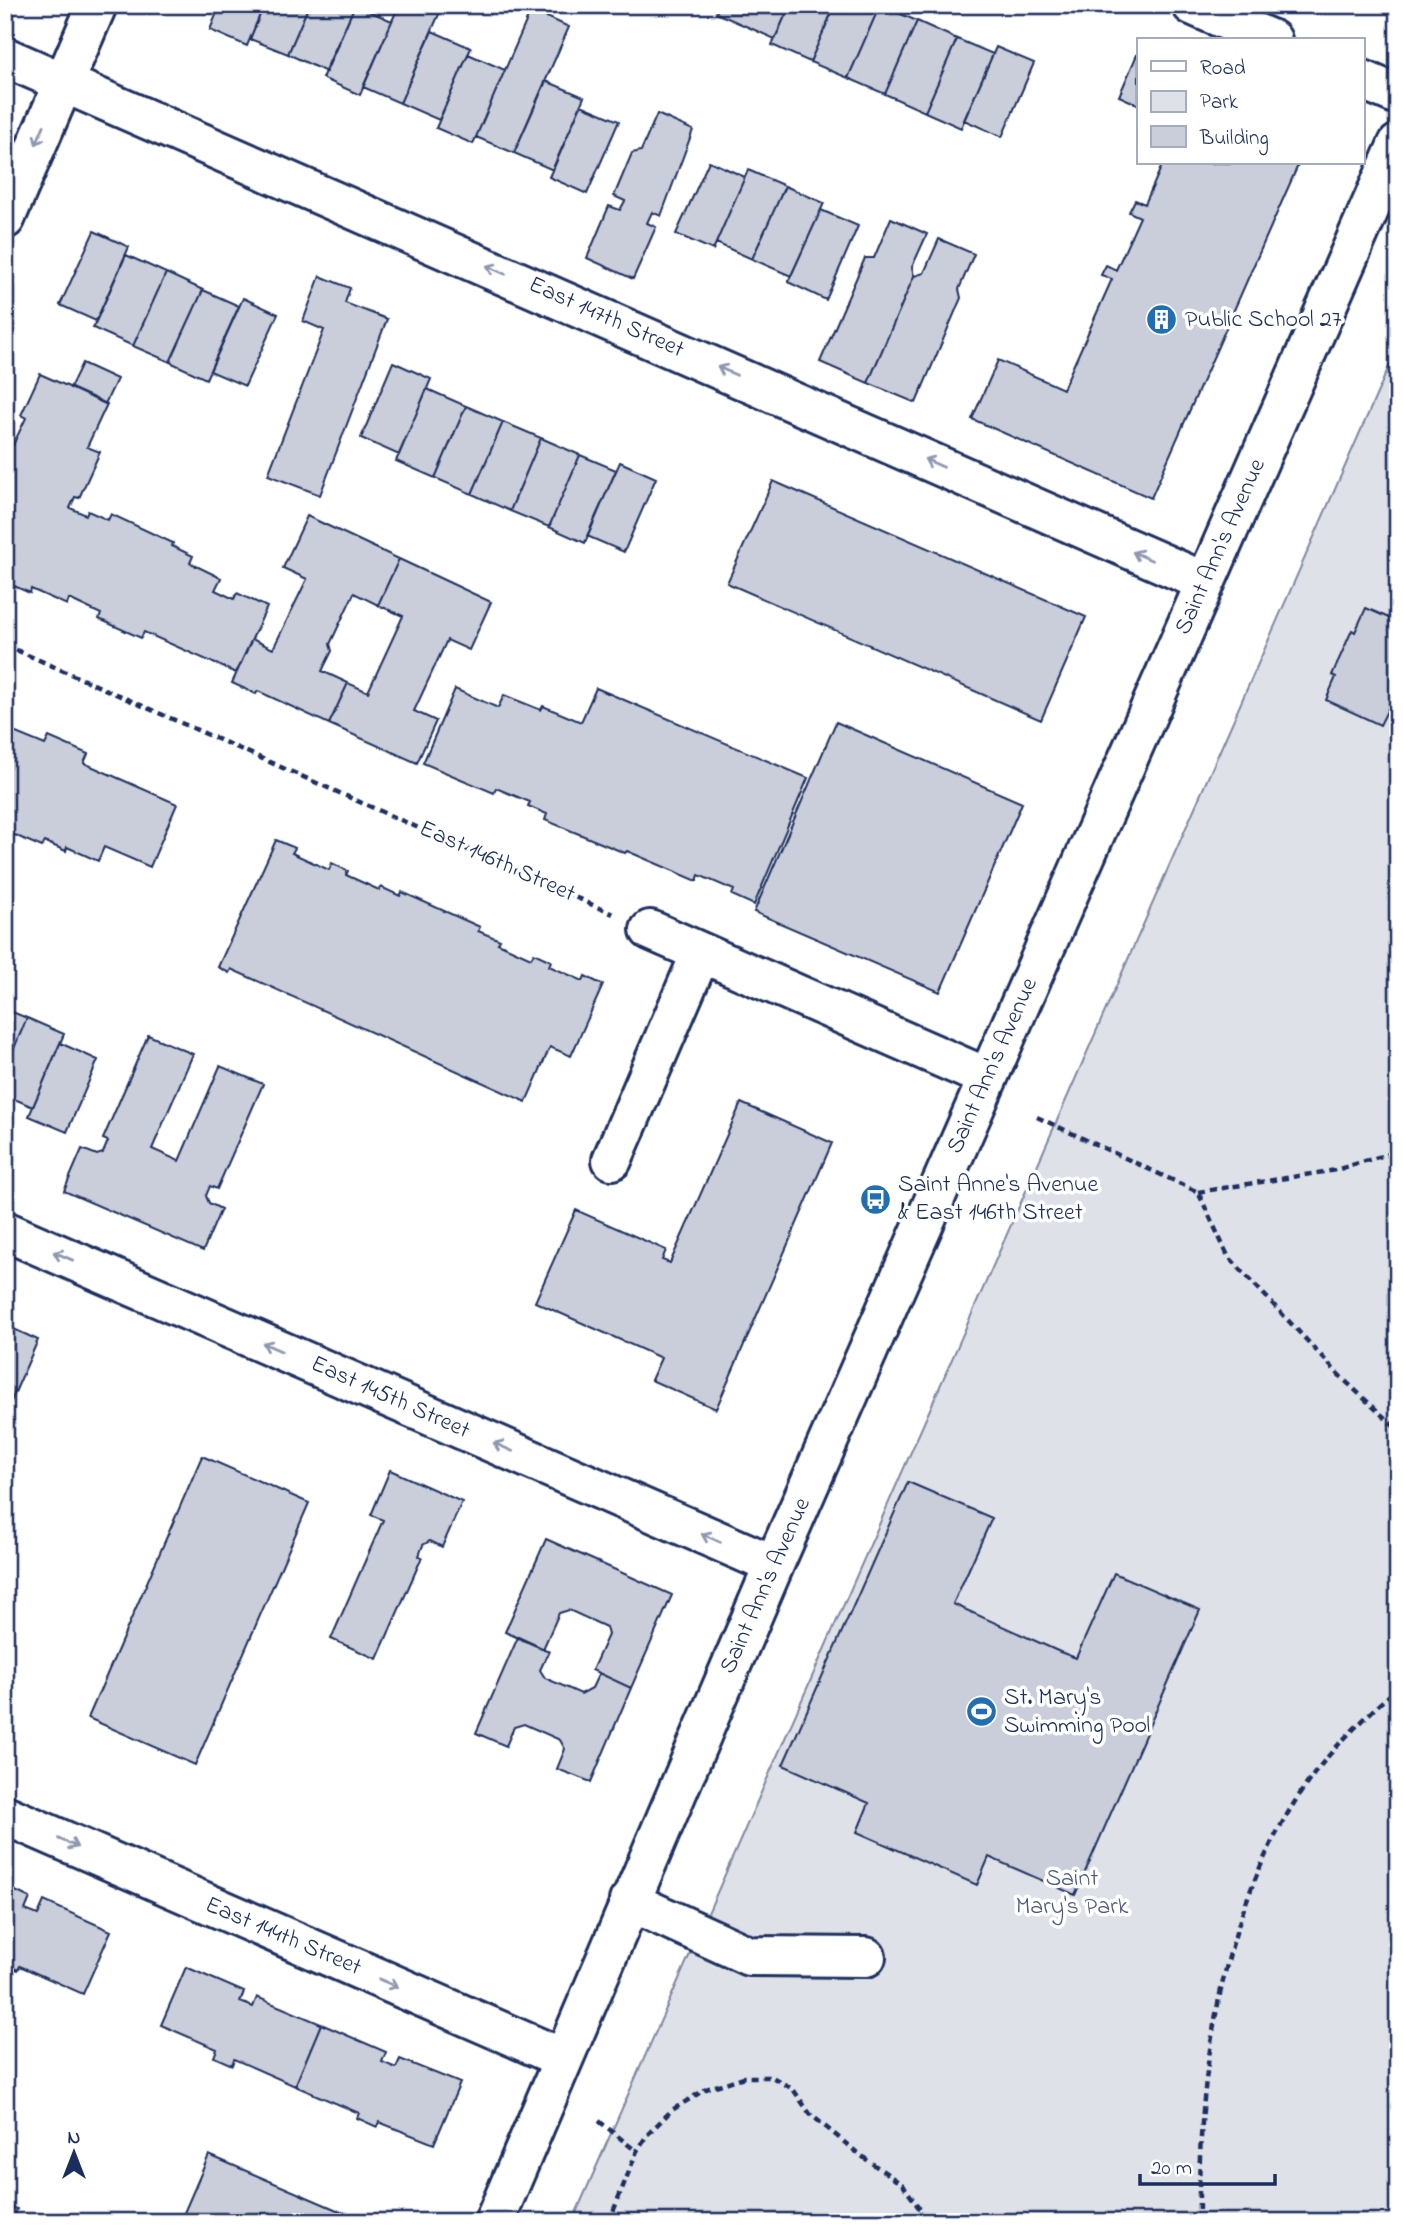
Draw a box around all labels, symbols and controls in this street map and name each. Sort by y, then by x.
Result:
legend [1137,38,1364,164]
text: Road [1200,54,1246,84]
text: Park [1200,88,1239,118]
one-way arrow [33,124,46,145]
text: Building [1199,124,1269,156]
one-way arrow [485,263,507,276]
street label: East 147th Street [523,268,689,368]
building icon: Public School 27 [1145,303,1179,337]
place label: Public School 27 [1185,303,1342,338]
one-way arrow [716,364,738,377]
street label: Saint Ann's Avenue [1166,453,1276,641]
one-way arrow [924,456,946,469]
one-way arrow [1132,549,1153,562]
street label: East 146th Street [413,812,581,912]
street label: Saint Ann's Avenue [938,972,1048,1160]
place label: Saint Anne's Avenue & East 146th Street [898,1168,1099,1231]
bus stop icon: Saint Anne's Avenue & East 146th Street [858,1182,892,1216]
one-way arrow [53,1249,74,1262]
one-way arrow [262,1340,283,1353]
street label: East 145th Street [305,1347,475,1449]
one-way arrow [493,1440,514,1453]
street label: Saint Ann's Avenue [711,1492,821,1680]
one-way arrow [701,1531,723,1544]
place label: St. Mary's Swimming Pool [1004,1681,1150,1744]
sports icon: St. Mary's Swimming Pool [964,1695,998,1729]
one-way arrow [57,1837,78,1850]
park label: Saint Mary's Park [1016,1862,1129,1926]
street label: East 144th Street [199,1888,367,1986]
one-way arrow [377,1977,399,1990]
north arrow [38,2118,108,2188]
text: N [68,2125,81,2152]
scale bar [1140,2143,1275,2187]
text: 20 m [1151,2154,1192,2184]

